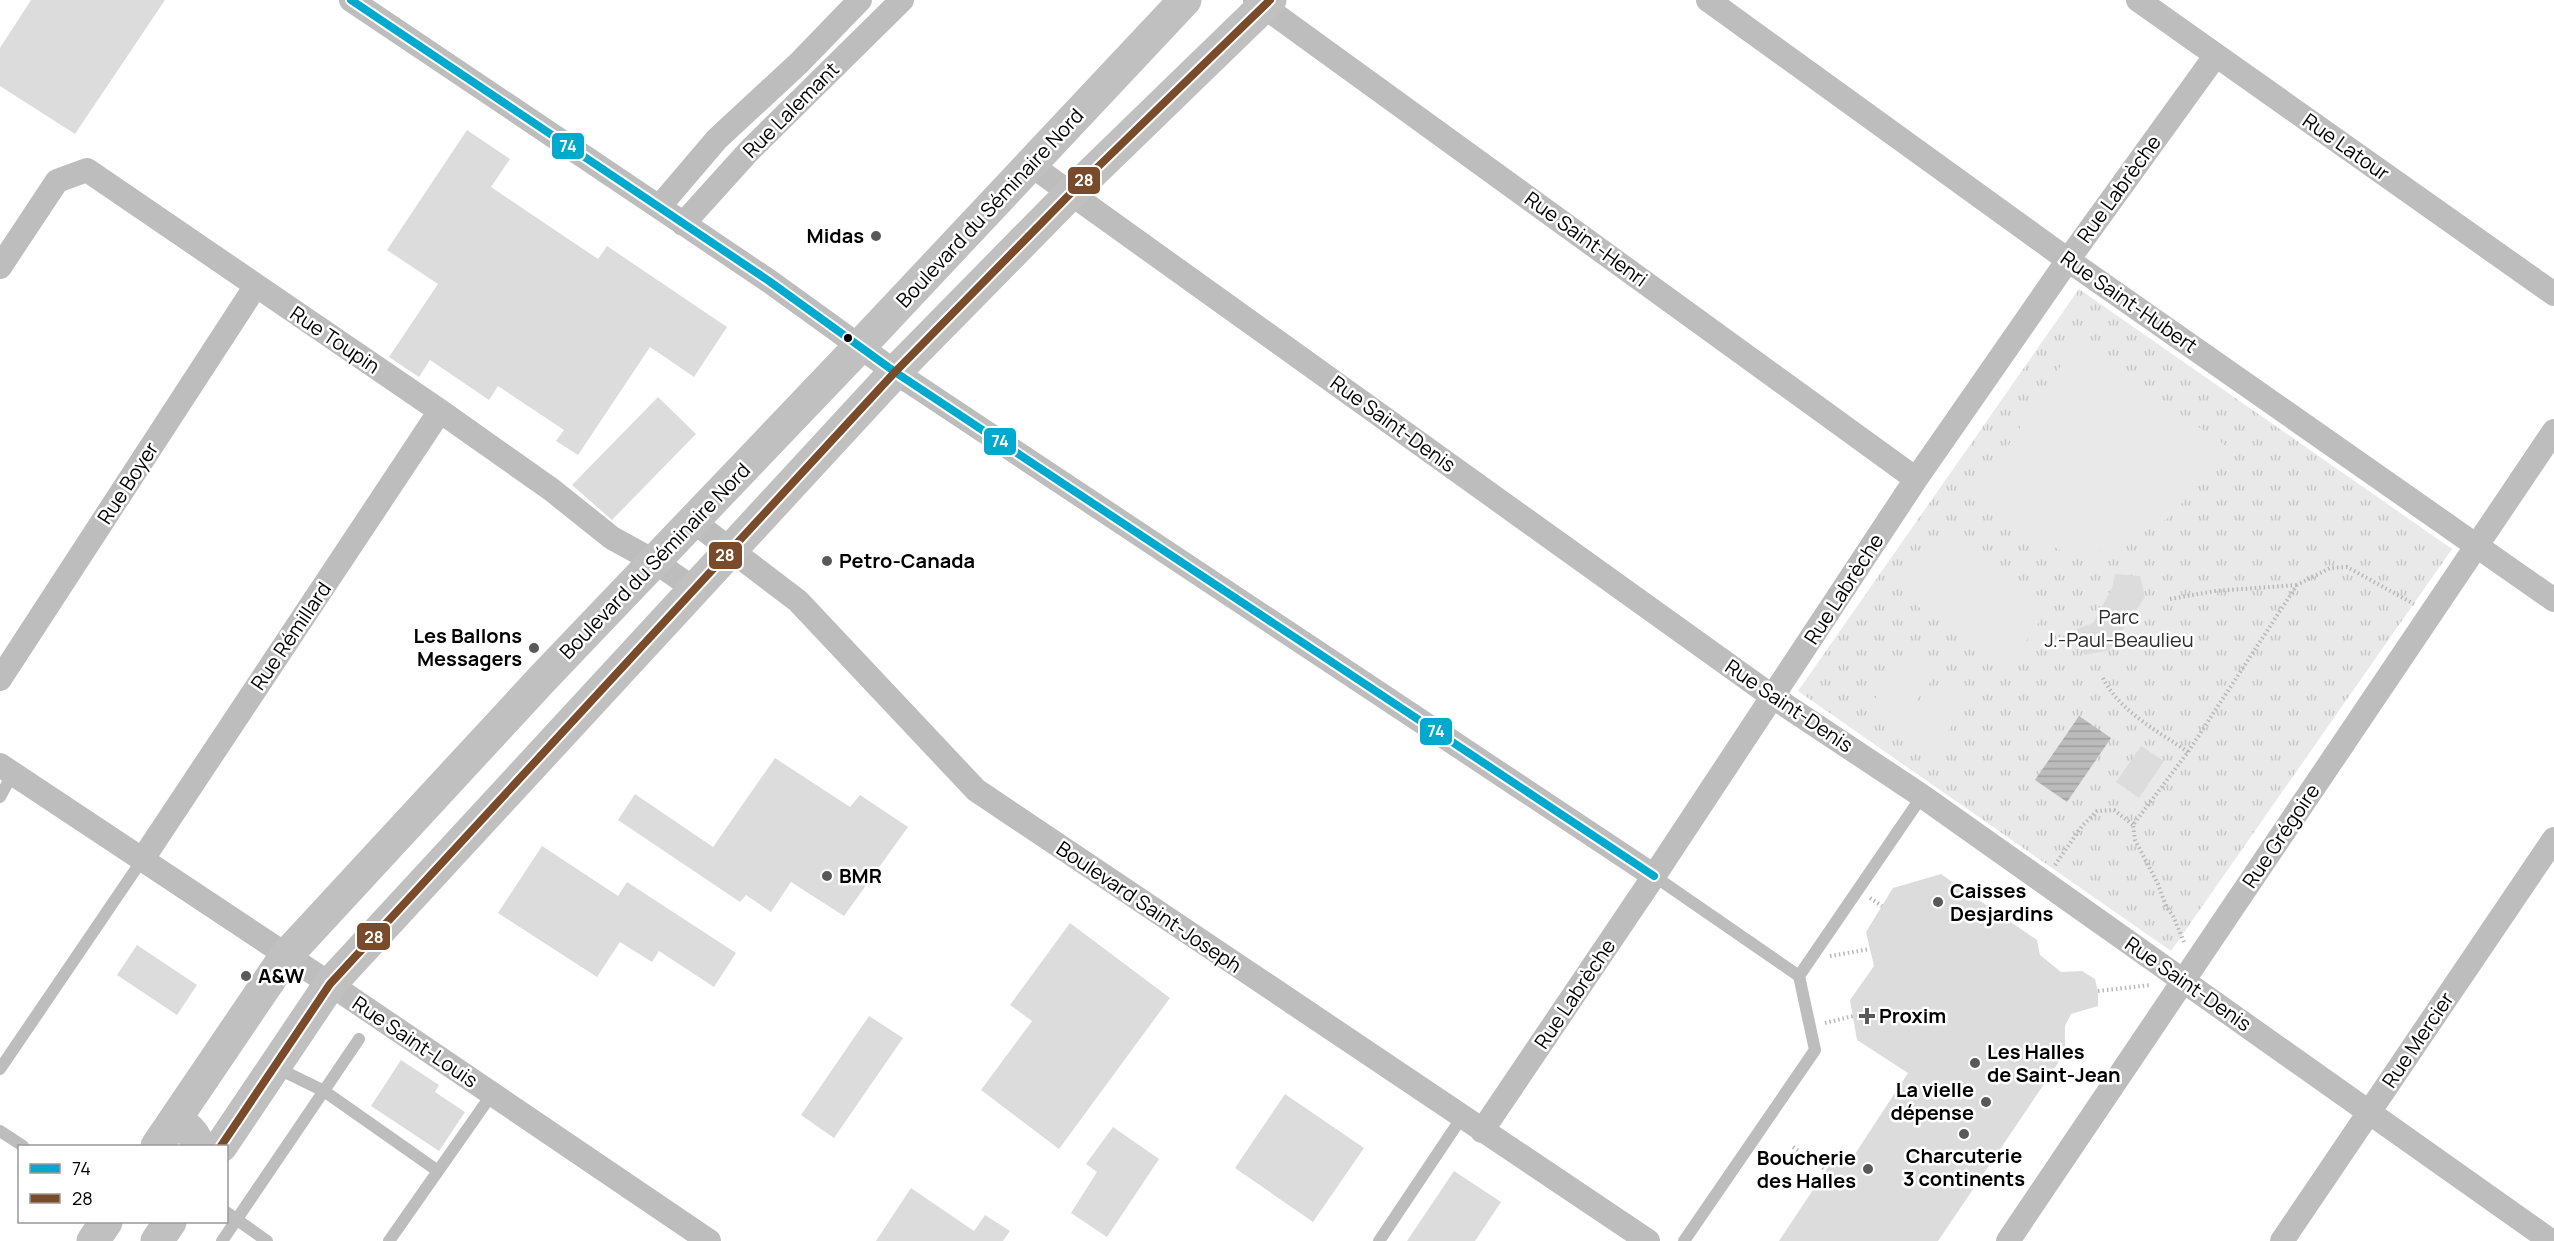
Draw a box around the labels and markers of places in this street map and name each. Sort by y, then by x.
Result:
place label: Midas [807,222,864,249]
marker: Midas [869,229,883,243]
unlabelled marker [842,332,854,344]
place label: Petro-Canada [839,547,975,574]
marker: Petro-Canada [820,554,834,568]
place label: Les Ballons Messagers [413,622,522,672]
marker: Les Ballons Messagers [527,641,541,655]
place label: BMR [839,862,882,889]
marker: BMR [820,869,834,883]
place label: Caisses Desjardins [1950,877,2053,927]
marker: Caisses Desjardins [1931,895,1945,909]
place label: A&W [258,962,305,989]
marker: A&W [239,969,253,983]
place label: Proxim [1879,1002,1946,1029]
marker: Proxim [1860,1009,1874,1023]
place label: Les Halles de Saint-Jean [1987,1038,2121,1088]
marker: Les Halles de Saint-Jean [1968,1056,1982,1070]
place label: La vielle dépense [1890,1076,1974,1126]
marker: La vielle dépense [1979,1095,1993,1109]
marker: Charcuterie 3 continents [1957,1127,1971,1141]
place label: Charcuterie 3 continents [1903,1142,2025,1192]
place label: Boucherie des Halles [1757,1144,1856,1194]
marker: Boucherie des Halles [1861,1162,1875,1176]

